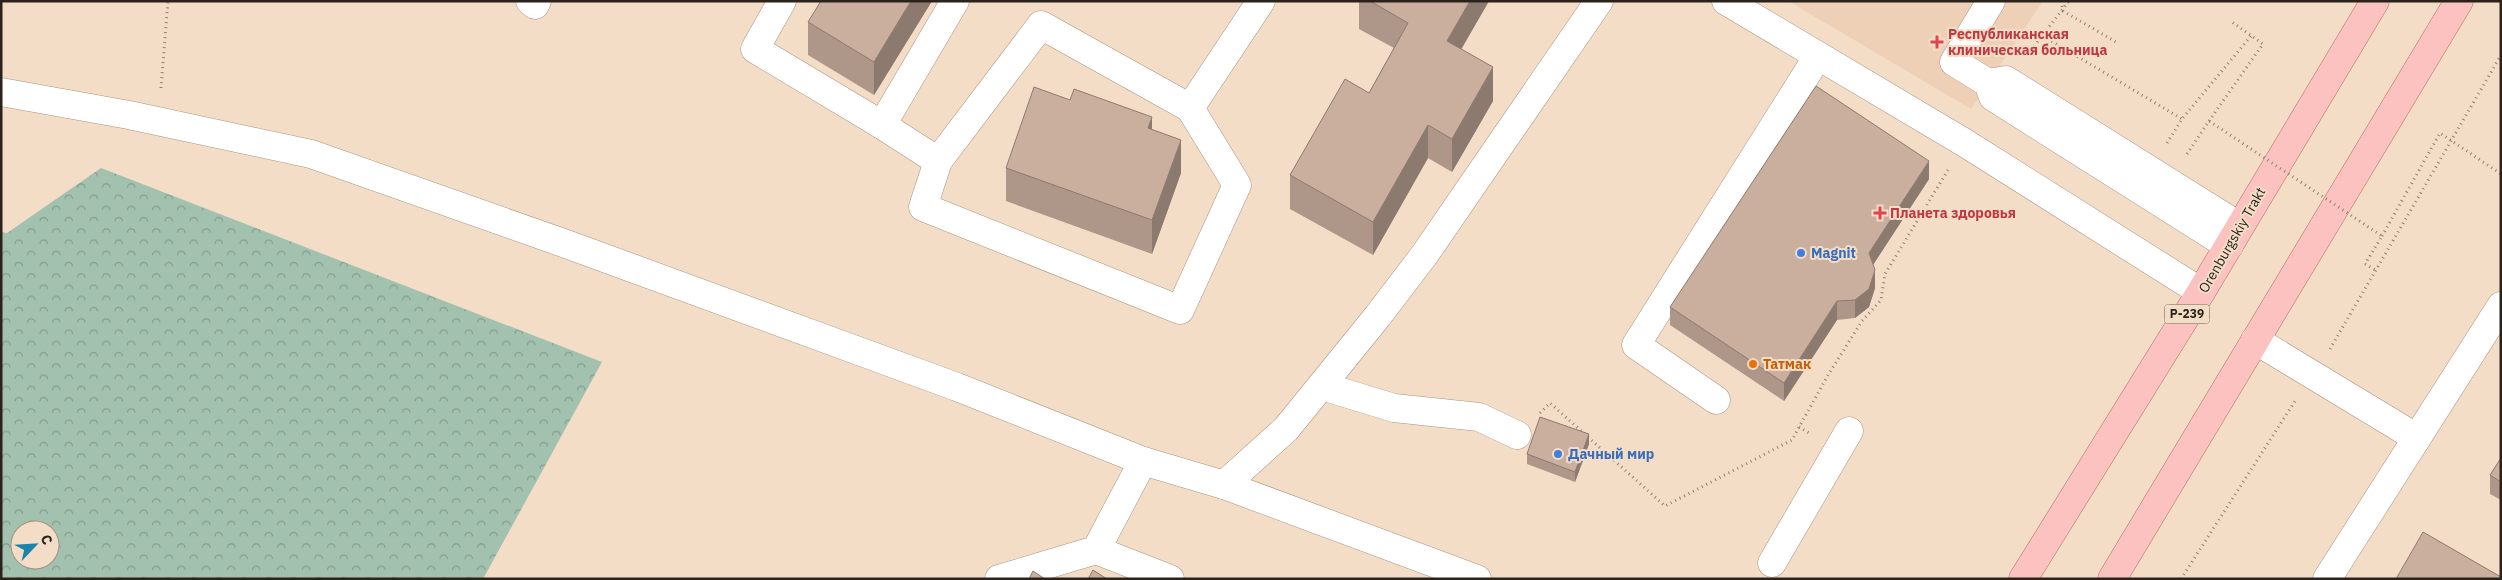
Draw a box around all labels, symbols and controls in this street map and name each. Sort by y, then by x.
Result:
place label: Республиканская клиническая больница [1948,25,2107,59]
marker: Республиканская клиническая больница [1930,35,1944,49]
street label: Orenburgskiy Trakt [2194,184,2270,296]
place label: Планета здоровья [1890,204,2016,222]
marker: Планета здоровья [1874,207,1886,219]
place label: Magnit [1811,244,1856,262]
marker: Magnit [1795,247,1807,259]
road number: Р-239 [2164,304,2210,324]
place label: Татмак [1763,355,1811,373]
marker: Татмак [1747,358,1759,370]
place label: Дачный мир [1568,445,1654,463]
marker: Дачный мир [1552,448,1564,460]
north arrow [10,520,60,570]
text: С [37,532,57,547]

